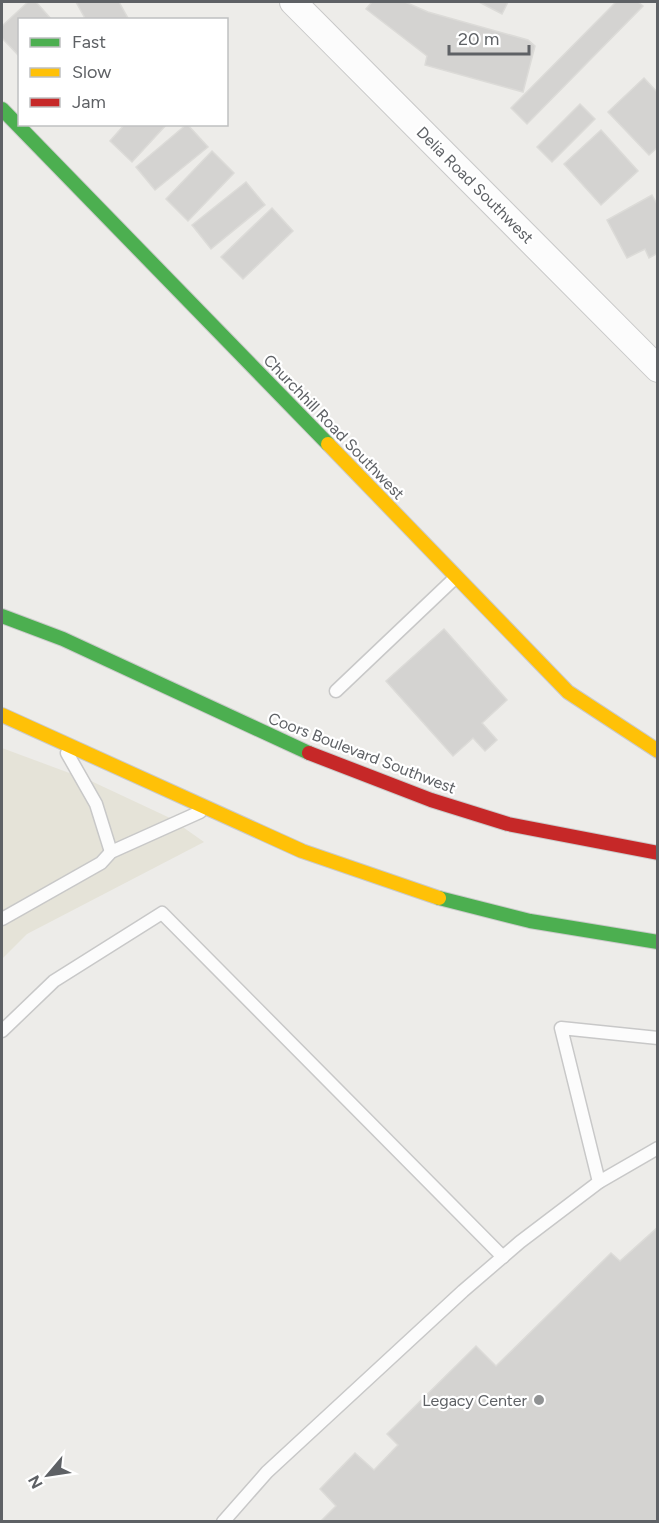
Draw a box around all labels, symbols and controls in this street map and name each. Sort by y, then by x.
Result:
legend [18,18,228,126]
scale bar [449,18,528,56]
text: 20 m [458,28,499,50]
text: Fast [72,31,106,53]
text: Slow [72,61,111,83]
text: Jam [72,91,106,113]
street label: Delia Road Southwest [413,123,537,247]
street label: Churchhill Road Southwest [260,351,408,503]
street label: Coors Boulevard Southwest [265,708,459,798]
place label: Legacy Center [422,1391,528,1410]
marker: Legacy Center [532,1393,546,1407]
north arrow [18,1445,78,1505]
text: N [24,1472,47,1492]

